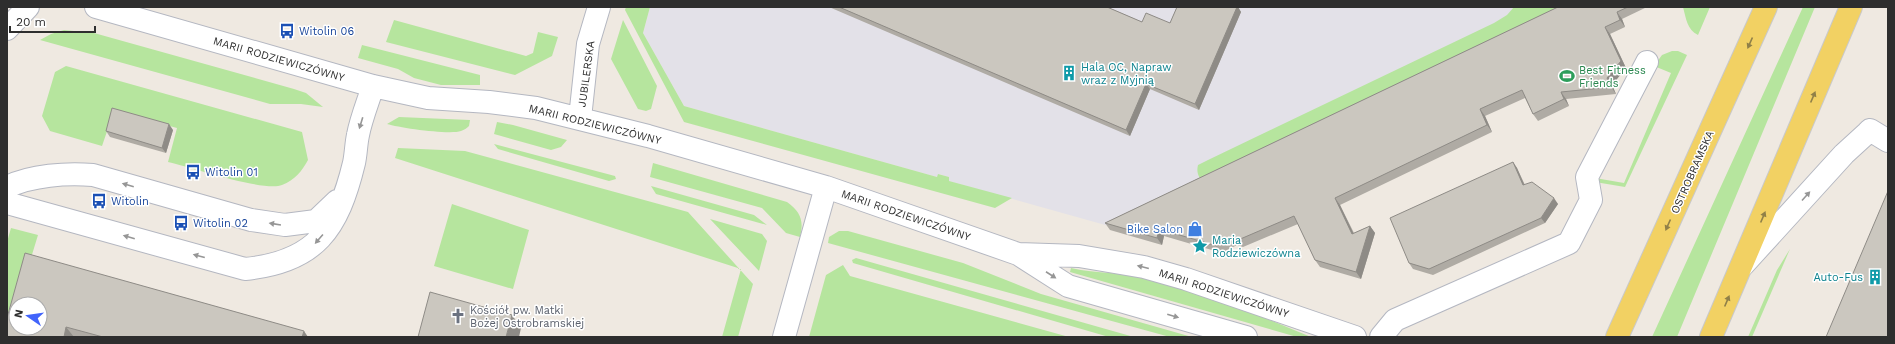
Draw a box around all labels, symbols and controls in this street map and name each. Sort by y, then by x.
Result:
scale bar [10,8,95,34]
text: 20 m [16,15,46,29]
bus stop icon: Witolin 06 [278,22,296,40]
place label: Witolin 06 [299,25,354,38]
street label: MARII RODZIEWICZÓWNY [212,34,347,85]
one-way arrow [1747,37,1753,48]
street label: JUBILERSKA [575,40,598,108]
place label: Hala OC, Napraw wraz z Myjnią [1081,61,1171,87]
building icon: Hala OC, Napraw wraz z Myjnią [1060,64,1078,82]
place label: Best Fitness Friends [1579,64,1646,90]
sports icon: Best Fitness Friends [1558,67,1576,85]
one-way arrow [1811,91,1817,103]
street label: MARII RODZIEWICZÓWNY [527,101,663,147]
one-way arrow [358,117,364,129]
street label: OSTROBRAMSKA [1668,129,1717,216]
bus stop icon: Witolin 01 [184,163,202,181]
place label: Witolin 01 [205,166,258,179]
one-way arrow [122,182,134,188]
street label: MARII RODZIEWICZÓWNY [839,186,973,244]
one-way arrow [1801,191,1811,201]
bus stop icon: Witolin [90,192,108,210]
place label: Witolin [111,195,149,208]
one-way arrow [1760,212,1766,223]
bus stop icon: Witolin 02 [172,214,190,232]
place label: Witolin 02 [193,217,248,230]
one-way arrow [1665,219,1671,231]
shop icon: Bike Salon [1186,220,1204,238]
one-way arrow [269,221,281,227]
place label: Bike Salon [1127,223,1183,236]
one-way arrow [123,234,135,240]
one-way arrow [315,234,324,245]
place label: Maria Rodziewiczówna [1212,234,1300,260]
place icon: Maria Rodziewiczówna [1191,237,1209,255]
one-way arrow [193,253,205,259]
one-way arrow [1137,264,1149,270]
street label: MARII RODZIEWICZÓWNY [1157,265,1291,321]
building icon: Auto-Fus [1866,268,1884,286]
one-way arrow [1046,271,1056,279]
place label: Auto-Fus [1813,271,1863,284]
one-way arrow [1724,295,1730,307]
north arrow [8,296,48,336]
place label: Kościół pw. Matki Bożej Ostrobramskiej [470,304,584,330]
church icon: Kościół pw. Matki Bożej Ostrobramskiej [449,307,467,325]
text: N [11,308,26,319]
one-way arrow [1168,313,1180,319]

